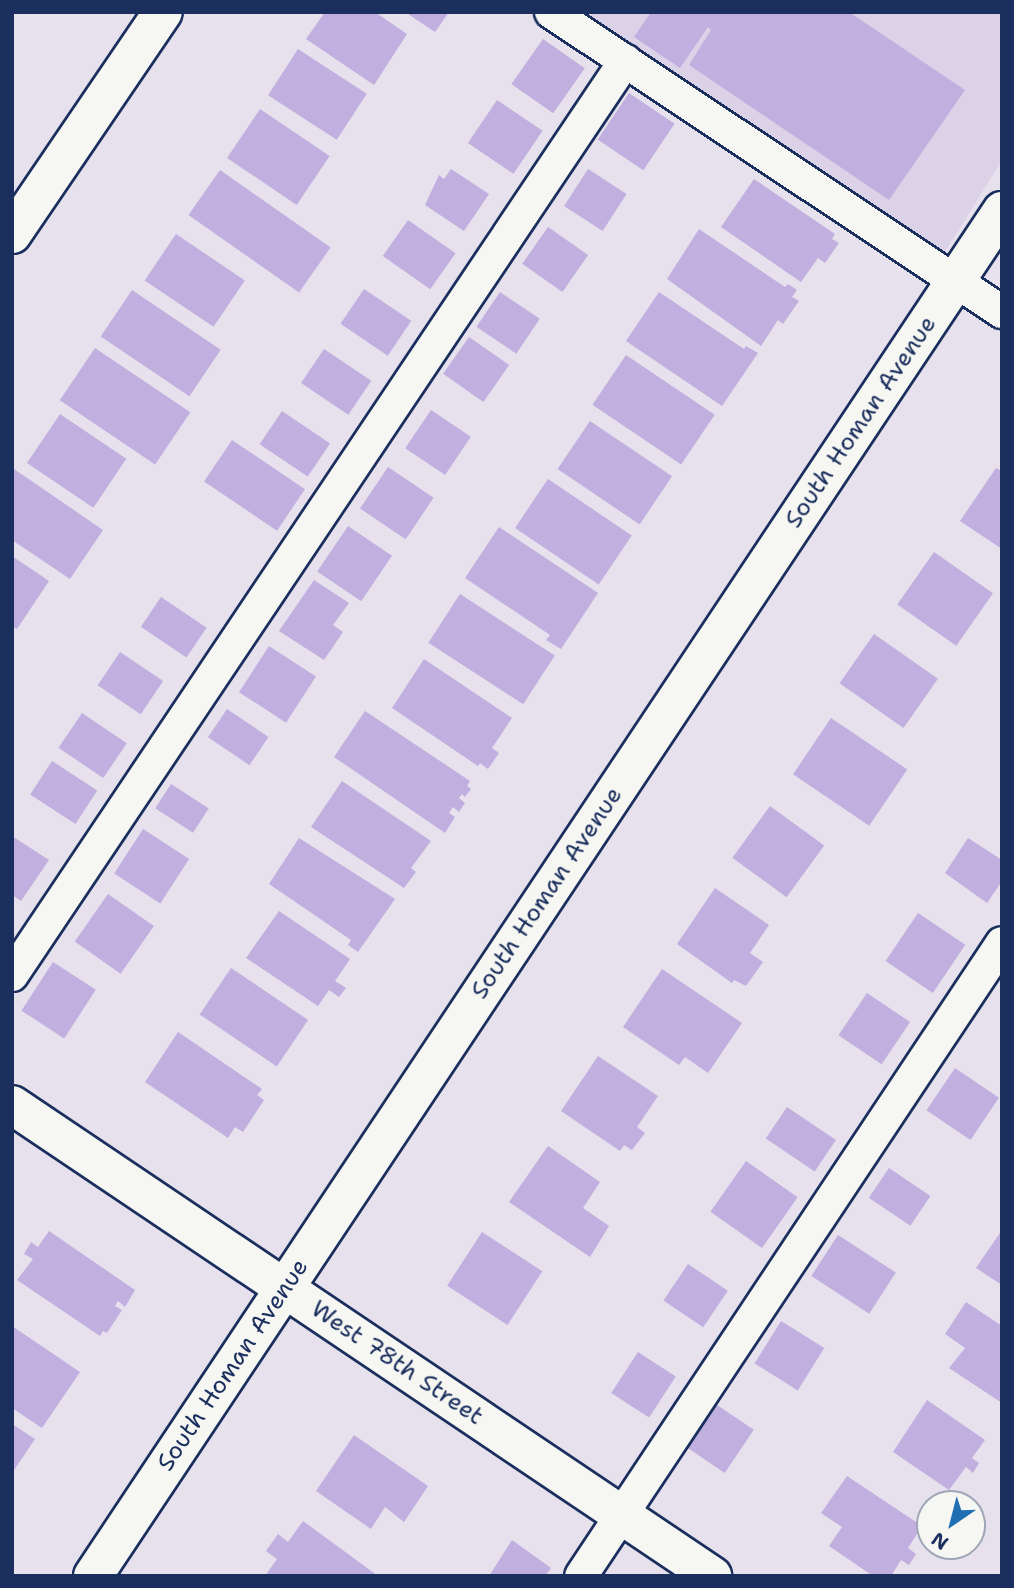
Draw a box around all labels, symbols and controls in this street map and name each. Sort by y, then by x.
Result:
street label: South Homan Avenue [779,311,943,533]
street label: South Homan Avenue [465,782,629,1004]
street label: South Homan Avenue [151,1254,315,1476]
street label: West 78th Street [305,1295,489,1431]
north arrow [916,1490,986,1560]
text: N [926,1526,953,1556]

